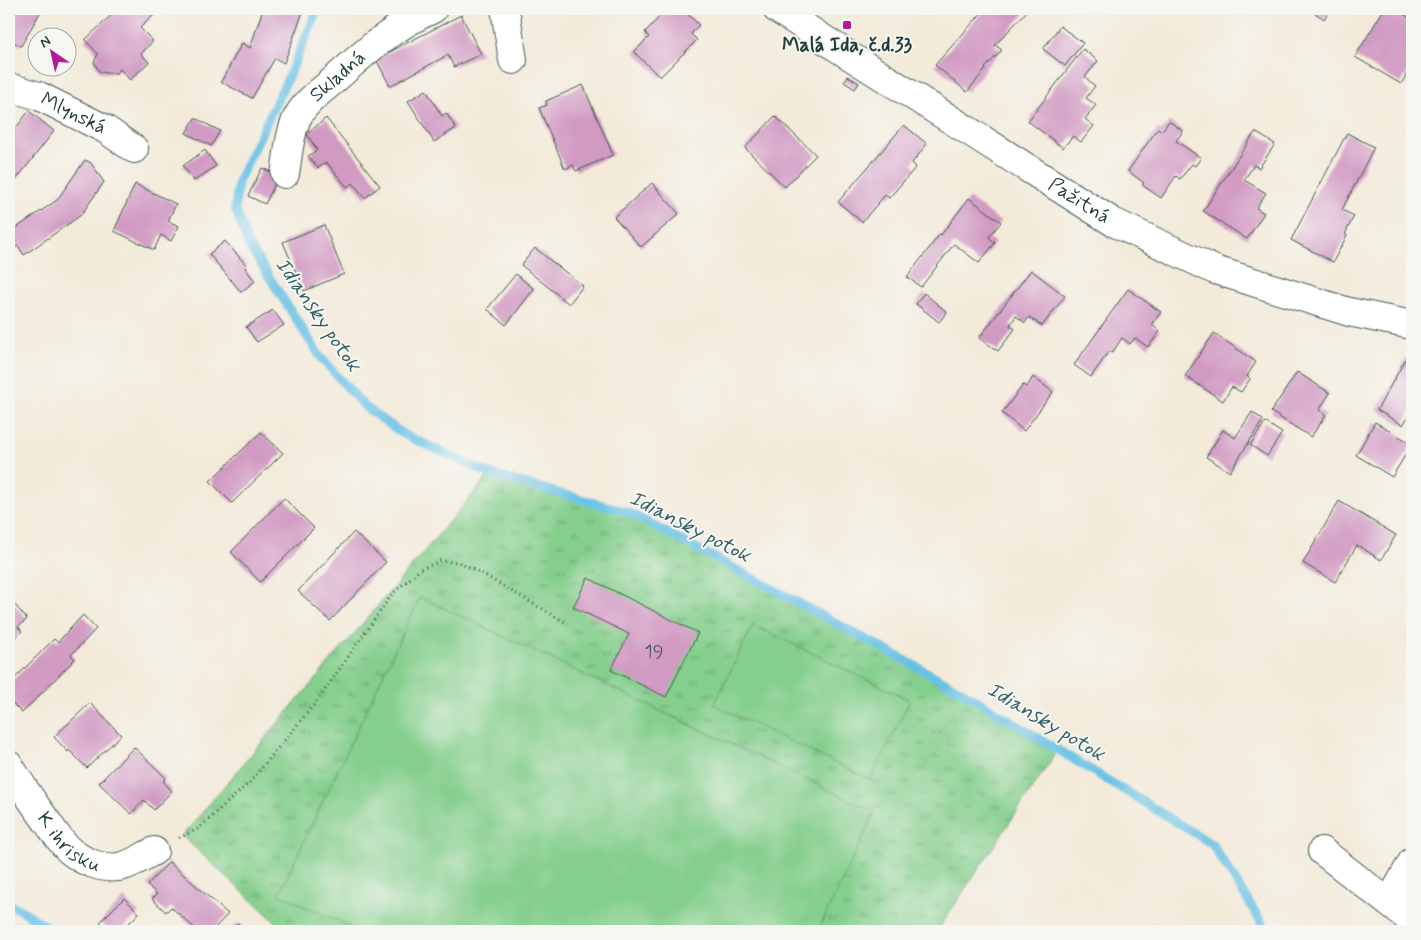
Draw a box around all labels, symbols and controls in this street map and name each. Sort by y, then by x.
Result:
marker: Malá Ida, č.d.33 [841,19,853,31]
north arrow [28,28,78,78]
text: N [36,32,54,52]
place label: Malá Ida, č.d.33 [782,32,912,59]
street label: Skladná [304,44,372,108]
street label: Mlynská [36,86,111,141]
street label: Pažitná [1043,171,1116,230]
water label: Idiansky potok [268,253,368,378]
water label: Idiansky potok [625,484,756,570]
house number: 19 [645,640,663,664]
water label: Idiansky potok [982,676,1111,769]
street label: K ihrisku [31,806,104,879]

